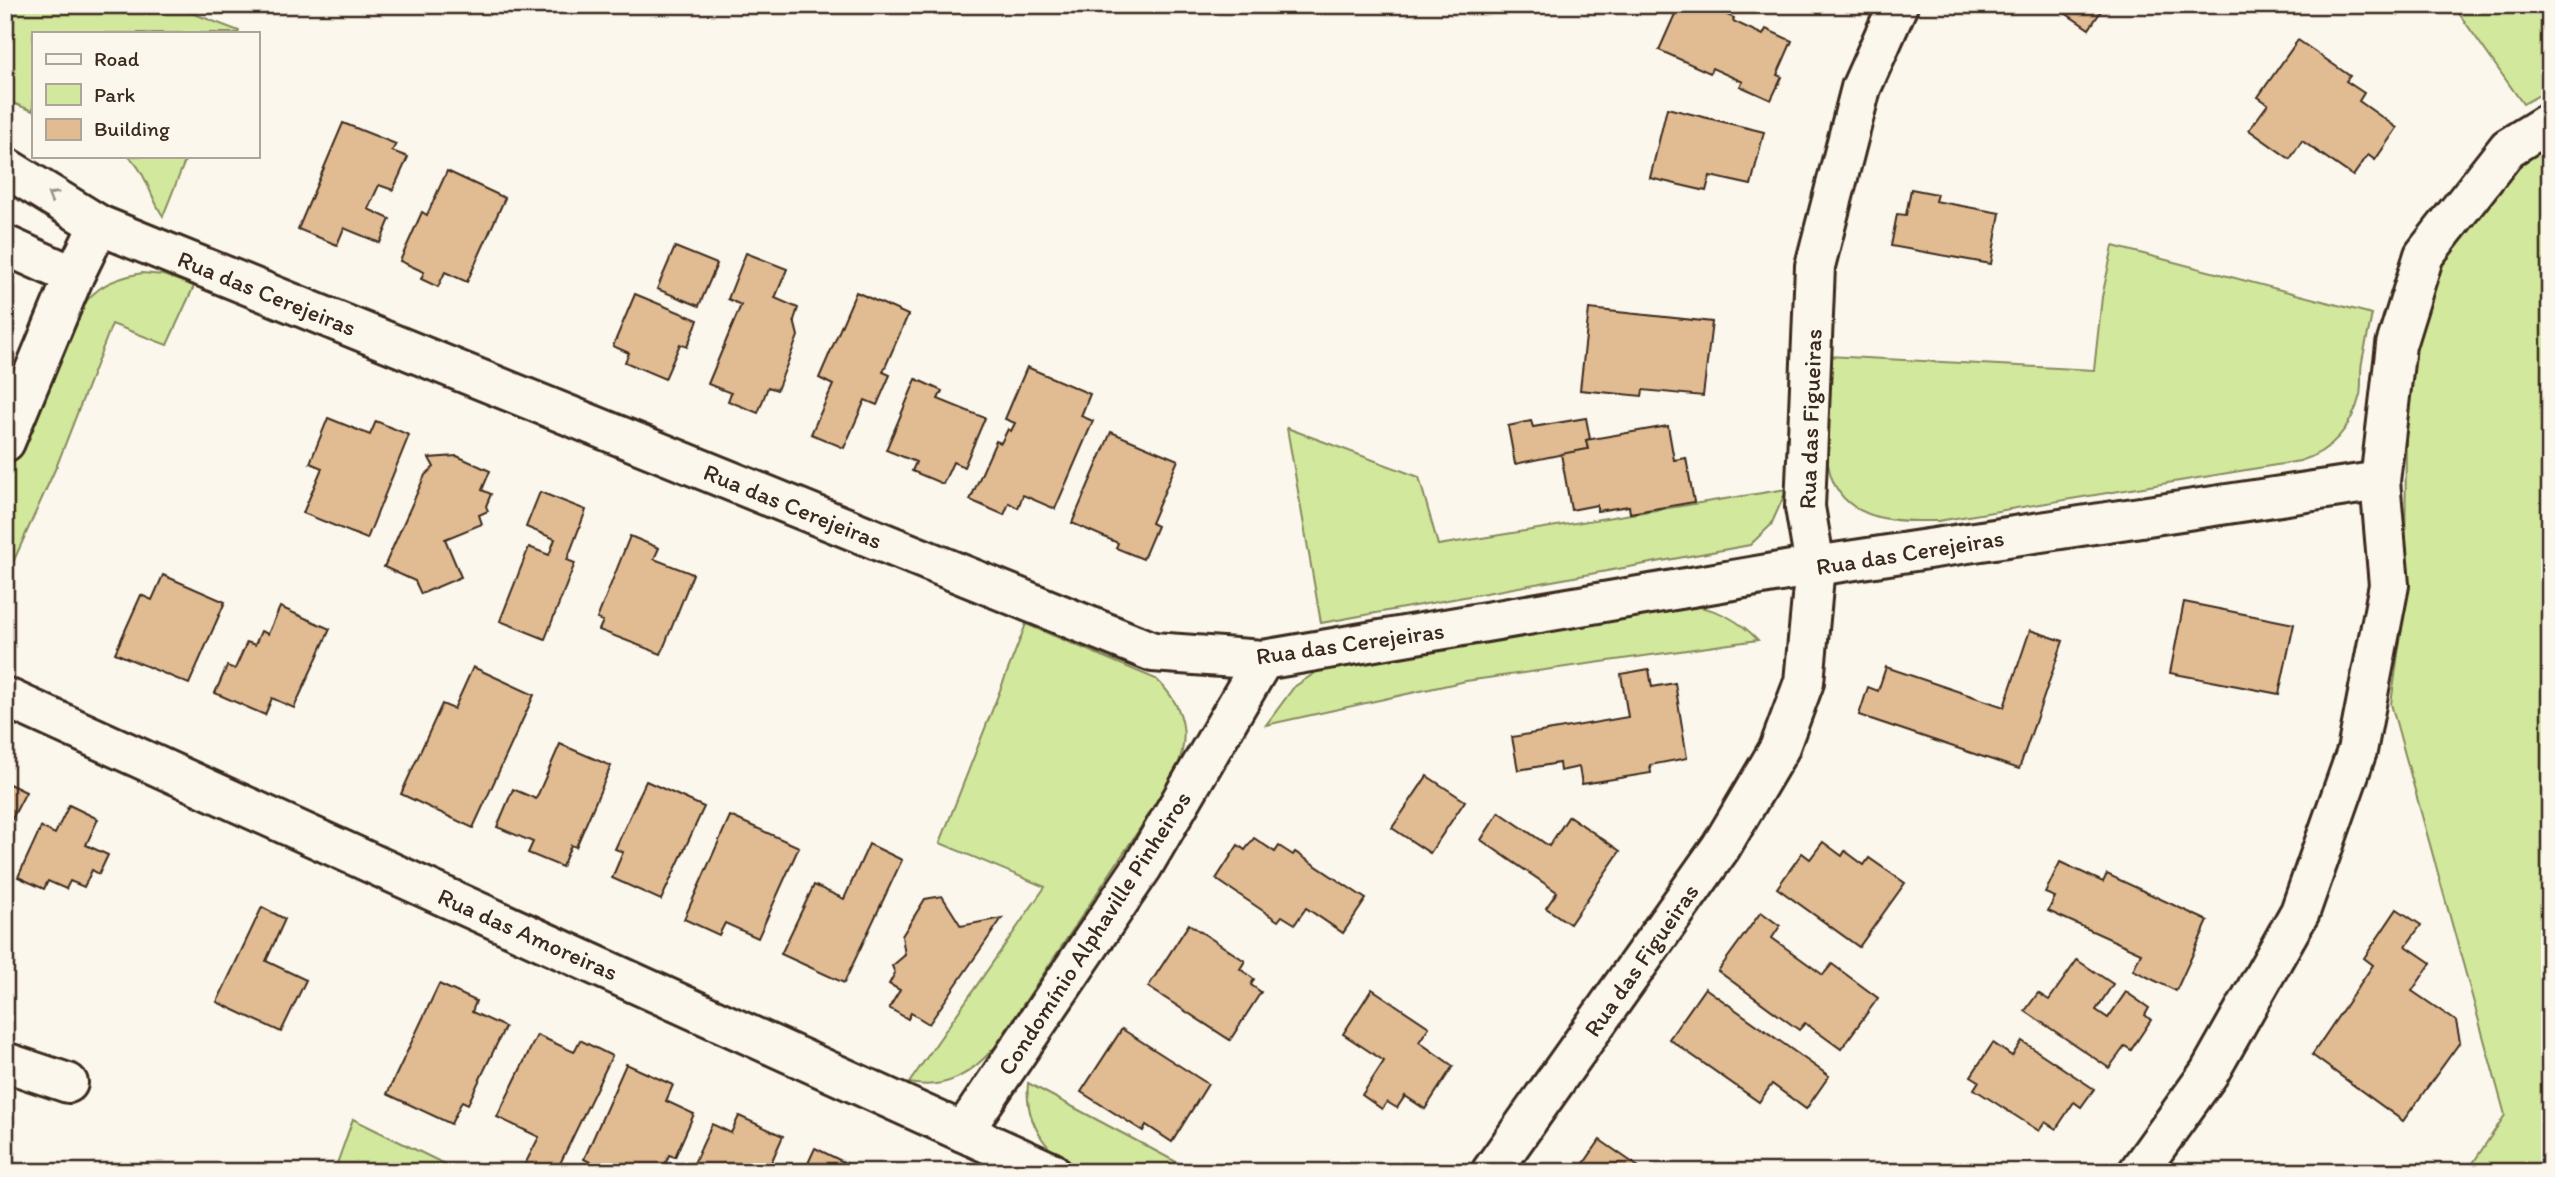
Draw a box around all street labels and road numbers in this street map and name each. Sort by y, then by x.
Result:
street label: Rua das Cerejeiras [174,244,360,342]
street label: Rua das Figueiras [1792,328,1828,510]
street label: Rua das Cerejeiras [700,457,886,555]
street label: Rua das Cerejeiras [1814,523,2006,581]
street label: Rua das Cerejeiras [1254,615,1446,671]
street label: Condomínio Alphaville Pinheiros [991,786,1197,1080]
street label: Rua das Figueiras [1577,878,1705,1042]
street label: Rua das Amoreiras [433,881,623,987]

